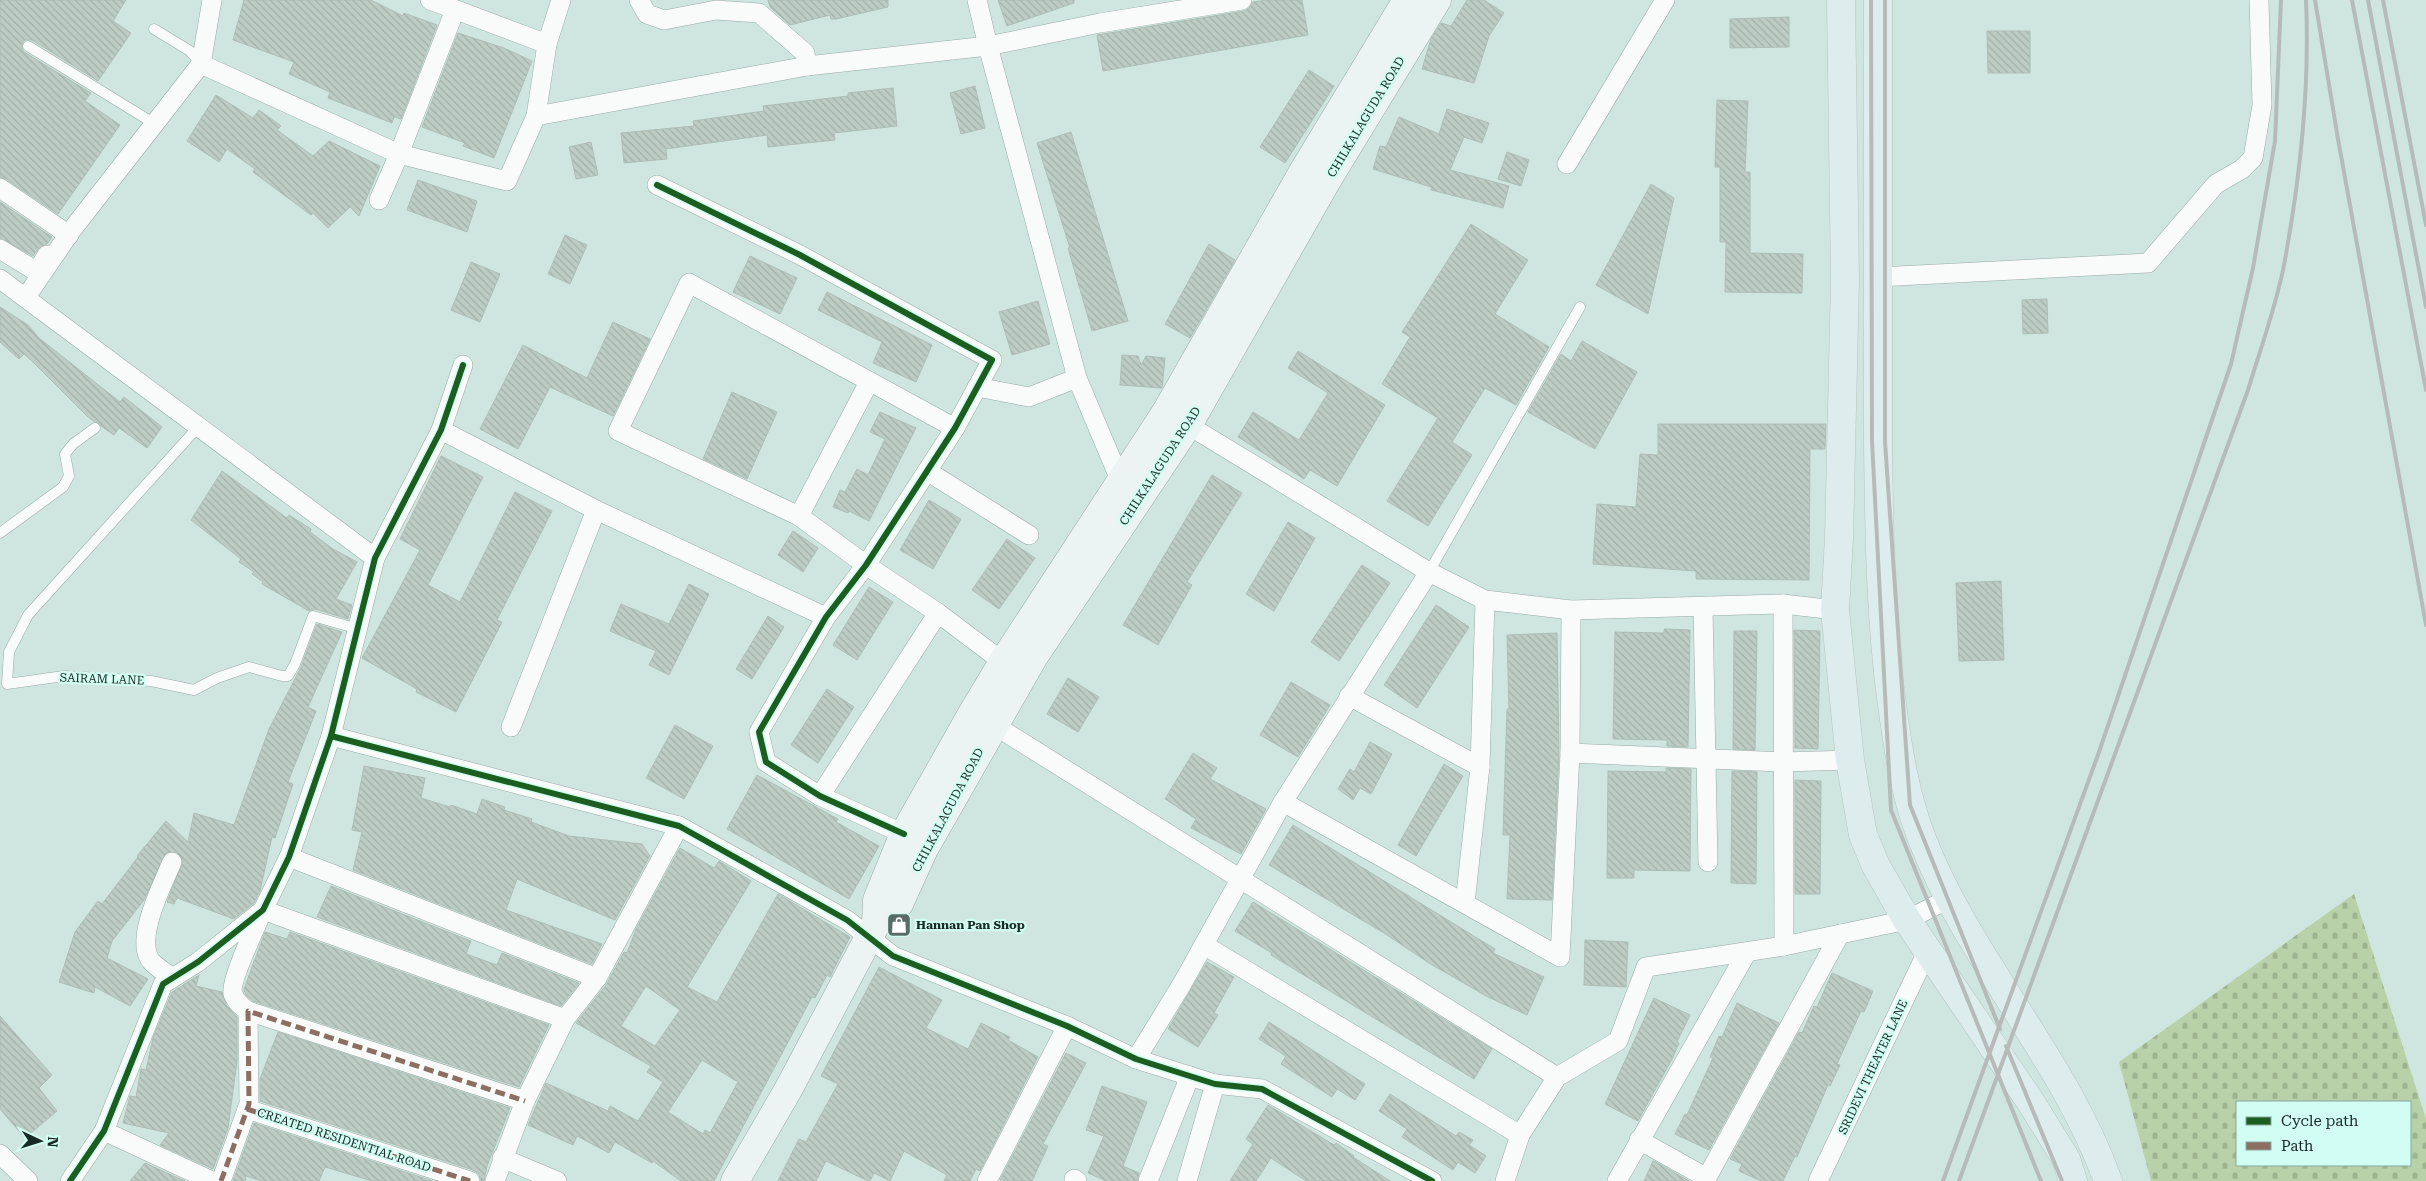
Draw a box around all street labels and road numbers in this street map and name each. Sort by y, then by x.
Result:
street label: CHILKALAGUDA ROAD [1324,54,1408,180]
street label: CHILKALAGUDA ROAD [1116,404,1204,528]
street label: SAIRAM LANE [59,671,145,687]
street label: CHILKALAGUDA ROAD [909,746,987,874]
street label: SRIDEVI THEATER LANE [1836,997,1910,1137]
street label: CREATED RESIDENTIAL ROAD [255,1105,433,1175]

